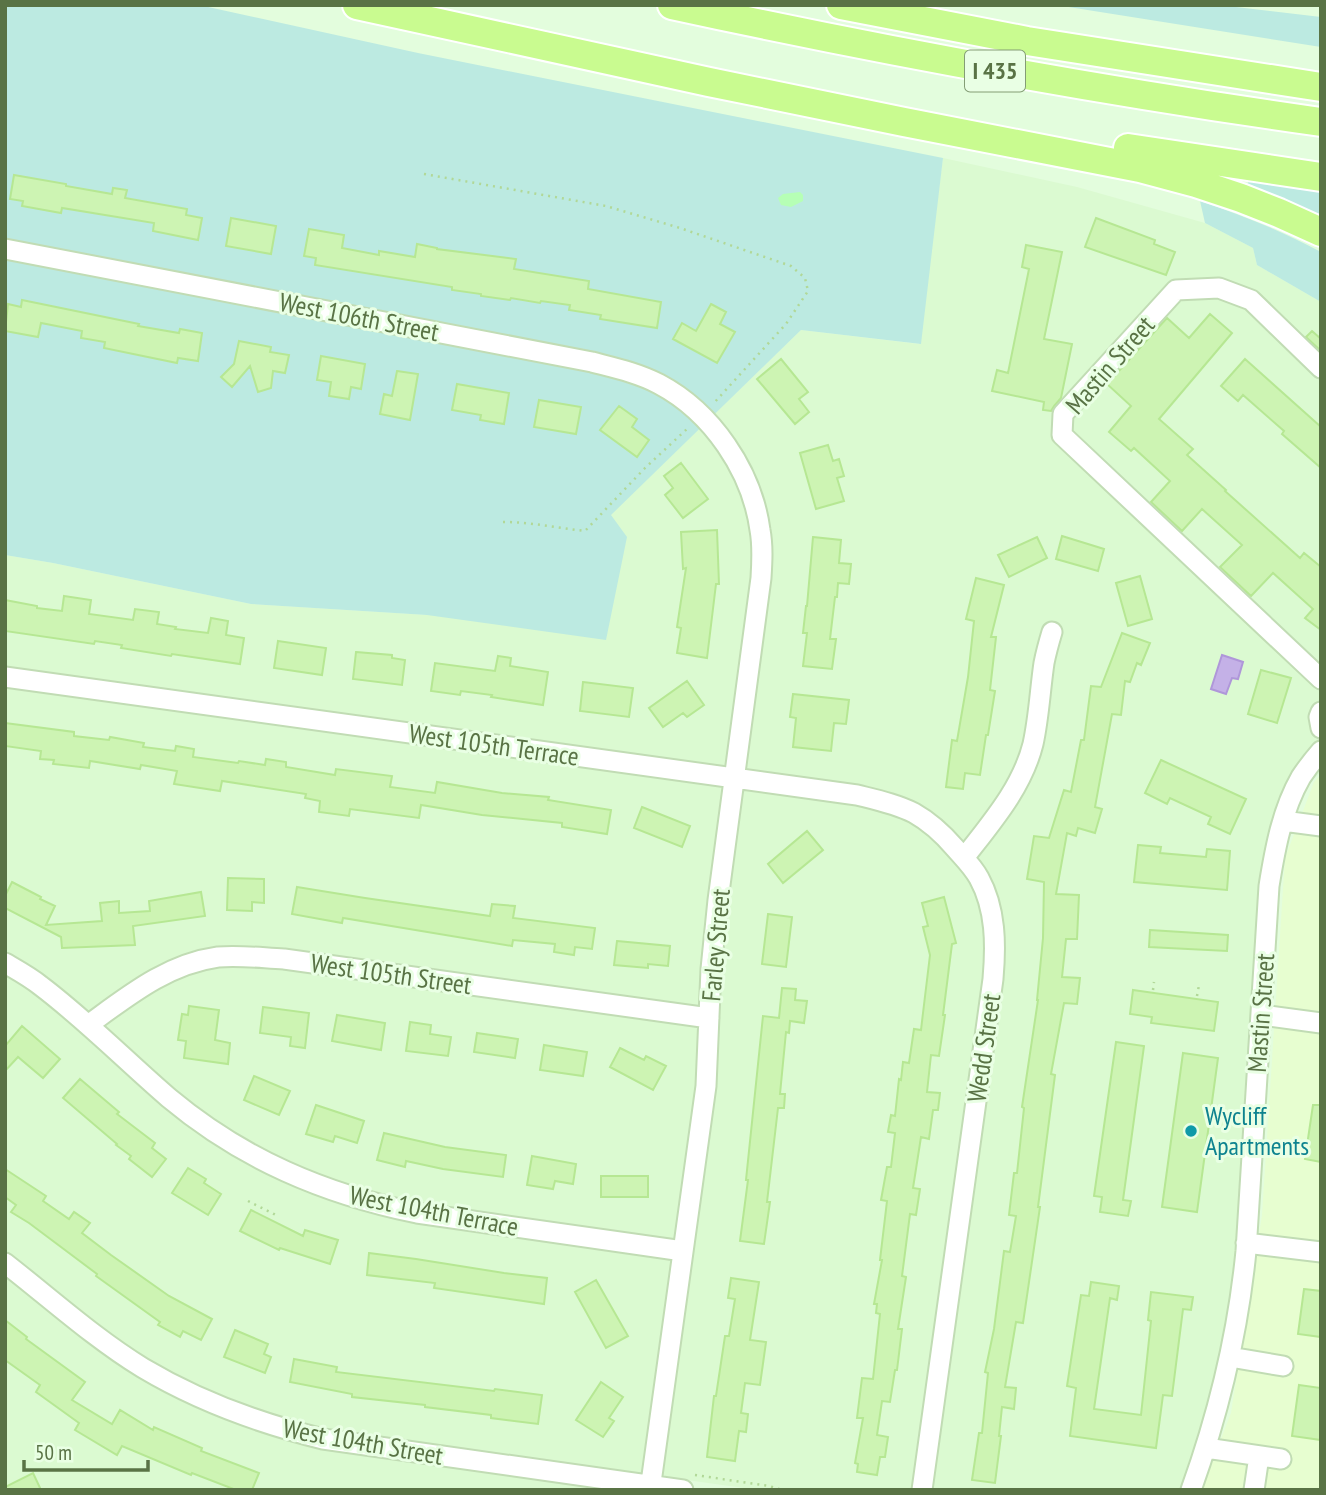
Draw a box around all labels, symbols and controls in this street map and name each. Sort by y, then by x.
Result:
road number: I 435 [965,50,1025,92]
street label: West 106th Street [277,285,442,348]
street label: Mastin Street [1058,309,1161,421]
street label: West 105th Terrace [407,716,581,773]
street label: Farley Street [694,887,737,1003]
street label: West 105th Street [309,946,473,1001]
street label: Mastin Street [1240,952,1281,1074]
street label: Wedd Street [960,992,1007,1104]
place label: Wycliff Apartments [1205,1099,1309,1162]
marker: Wycliff Apartments [1183,1123,1199,1139]
street label: West 104th Terrace [347,1178,521,1243]
street label: West 104th Street [281,1411,446,1472]
scale bar [24,1428,149,1472]
text: 50 m [35,1439,72,1466]

